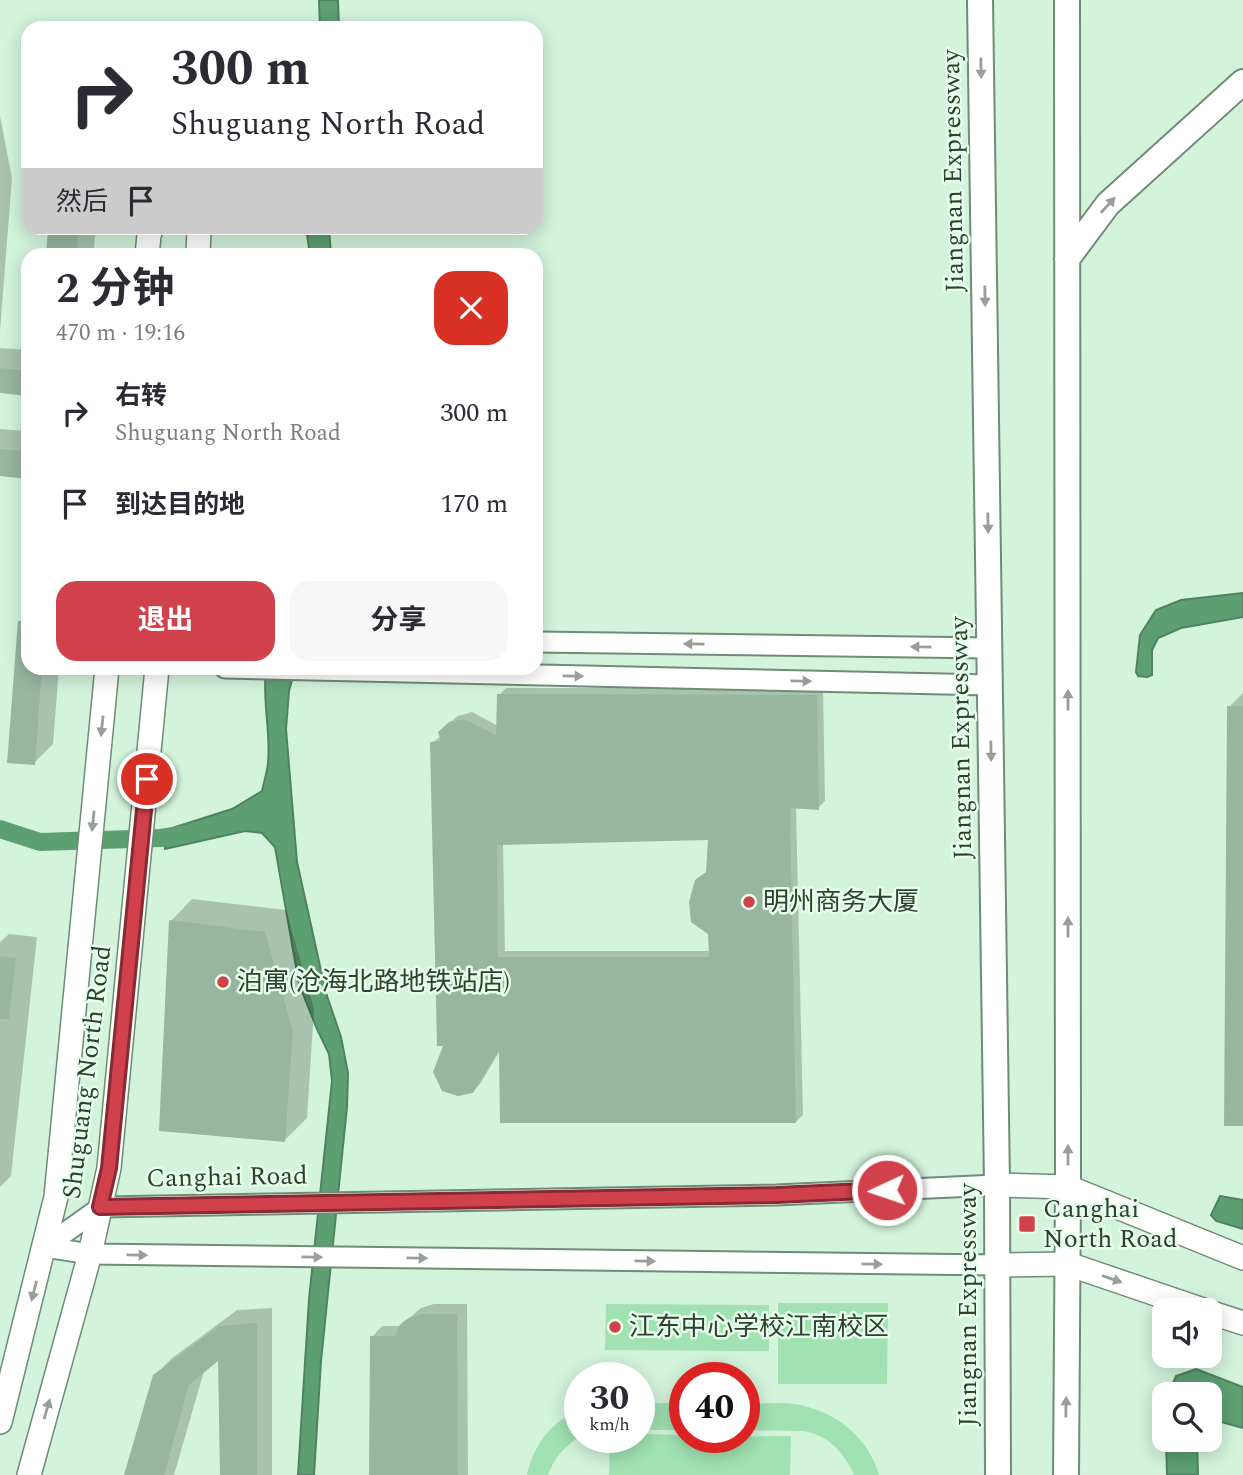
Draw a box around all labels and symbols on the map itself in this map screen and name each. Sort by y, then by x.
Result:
street label: Jiangnan Expressway [931,47,975,293]
one-way arrow [976,57,987,79]
one-way arrow [1100,197,1116,214]
one-way arrow [979,285,991,307]
one-way arrow [982,512,994,534]
street label: Jiangnan Expressway [939,614,983,860]
one-way arrow [683,638,705,650]
one-way arrow [910,641,932,653]
one-way arrow [563,670,585,682]
one-way arrow [790,675,812,686]
one-way arrow [1062,689,1074,711]
one-way arrow [96,715,107,737]
one-way arrow [985,740,997,762]
pin [117,749,177,809]
one-way arrow [87,810,98,832]
place label: 明州商务大厦 [763,882,919,922]
marker: 明州商务大厦 [741,894,757,910]
one-way arrow [1062,916,1074,938]
street label: Shuguang North Road [52,943,122,1201]
place label: 泊寓(沧海北路地铁站店) [237,962,510,1002]
marker: 泊寓(沧海北路地铁站店) [215,974,231,990]
one-way arrow [1062,1144,1074,1166]
position arrow [850,1153,924,1227]
street label: Canghai Road [146,1156,308,1198]
street label: Jiangnan Expressway [948,1182,988,1427]
place label: Canghai North Road [1043,1189,1178,1259]
marker: Canghai North Road [1017,1214,1037,1234]
one-way arrow [126,1249,148,1261]
one-way arrow [301,1251,323,1263]
one-way arrow [406,1252,428,1264]
one-way arrow [634,1255,656,1267]
one-way arrow [861,1258,883,1270]
one-way arrow [1102,1274,1123,1285]
one-way arrow [28,1280,39,1302]
place label: 江东中心学校江南校区 [629,1307,889,1347]
marker: 江东中心学校江南校区 [607,1319,623,1335]
speed limit sign: 40 [669,1362,760,1453]
one-way arrow [1061,1396,1072,1418]
one-way arrow [43,1398,53,1419]

